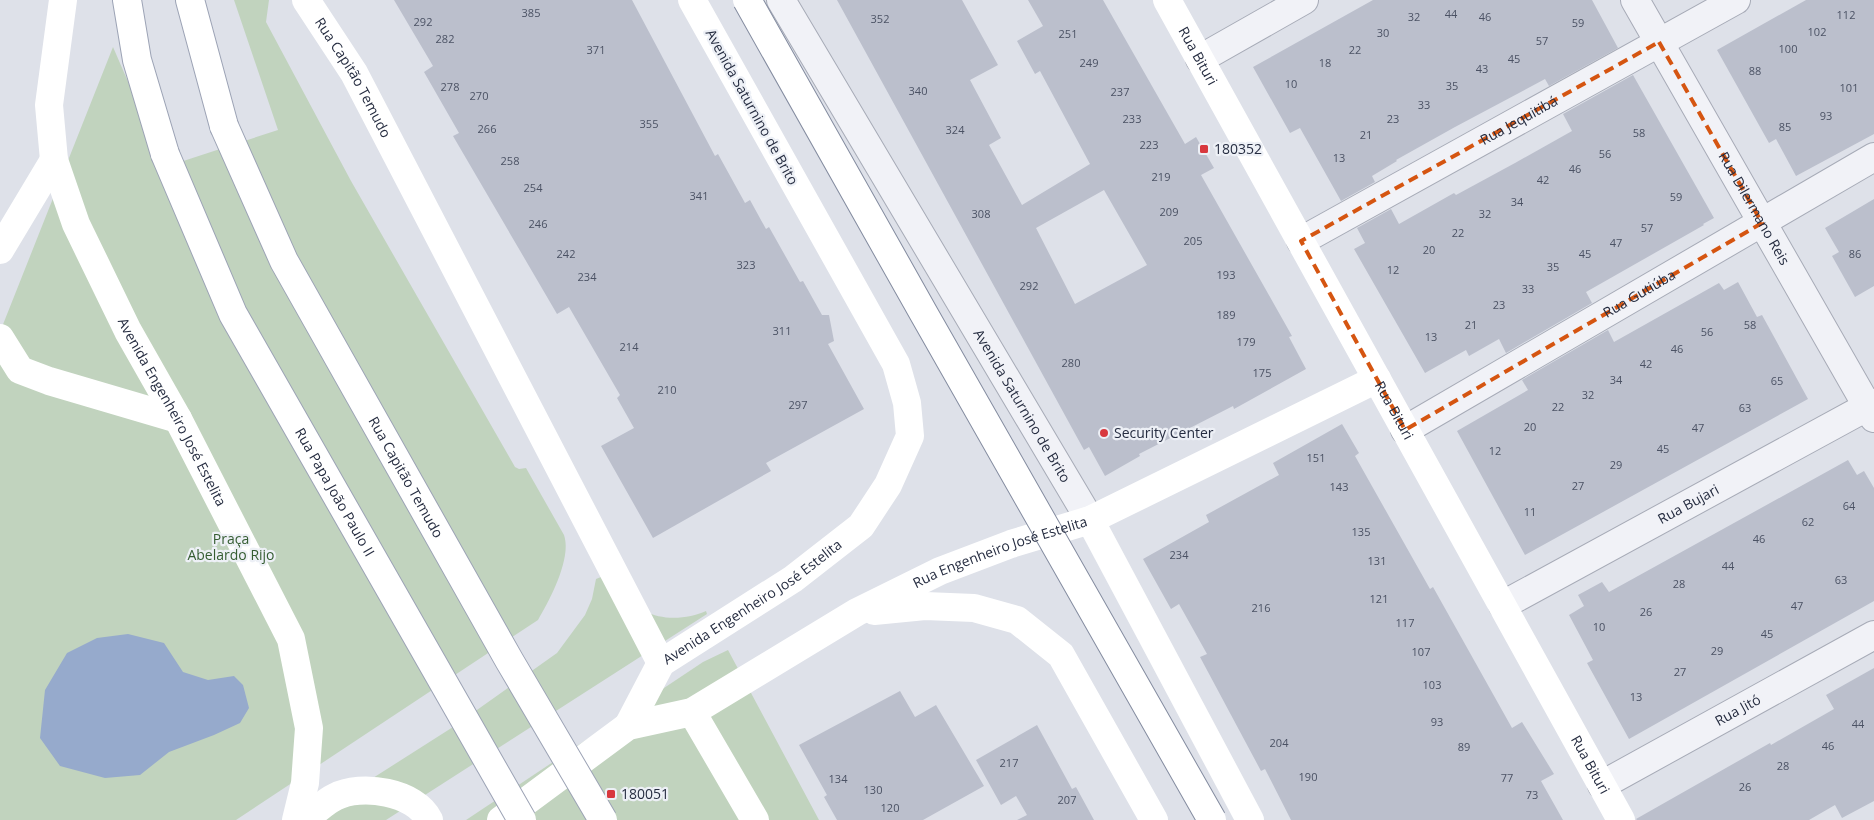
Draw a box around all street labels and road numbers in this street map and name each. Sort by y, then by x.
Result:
street label: Rua Capitão Temudo [311,14,396,141]
street label: Rua Bituri [1175,23,1222,88]
street label: Avenida Saturnino de Brito [702,26,803,188]
street label: Rua Jequitibá [1476,91,1561,149]
street label: Rua Dilermano Reis [1715,148,1795,269]
street label: Rua Gutiúba [1599,265,1679,322]
street label: Avenida Engenheiro José Estelita [114,314,231,509]
street label: Avenida Saturnino de Brito [970,325,1075,486]
street label: Rua Bituri [1371,377,1418,443]
street label: Rua Capitão Temudo [365,413,448,541]
street label: Rua Papa João Paulo II [291,424,379,560]
street label: Rua Bujari [1654,479,1722,528]
street label: Rua Engenheiro José Estelita [909,511,1089,592]
street label: Avenida Engenheiro José Estelita [659,535,845,668]
street label: Rua Jitó [1711,689,1764,730]
street label: Rua Bituri [1567,732,1615,797]

